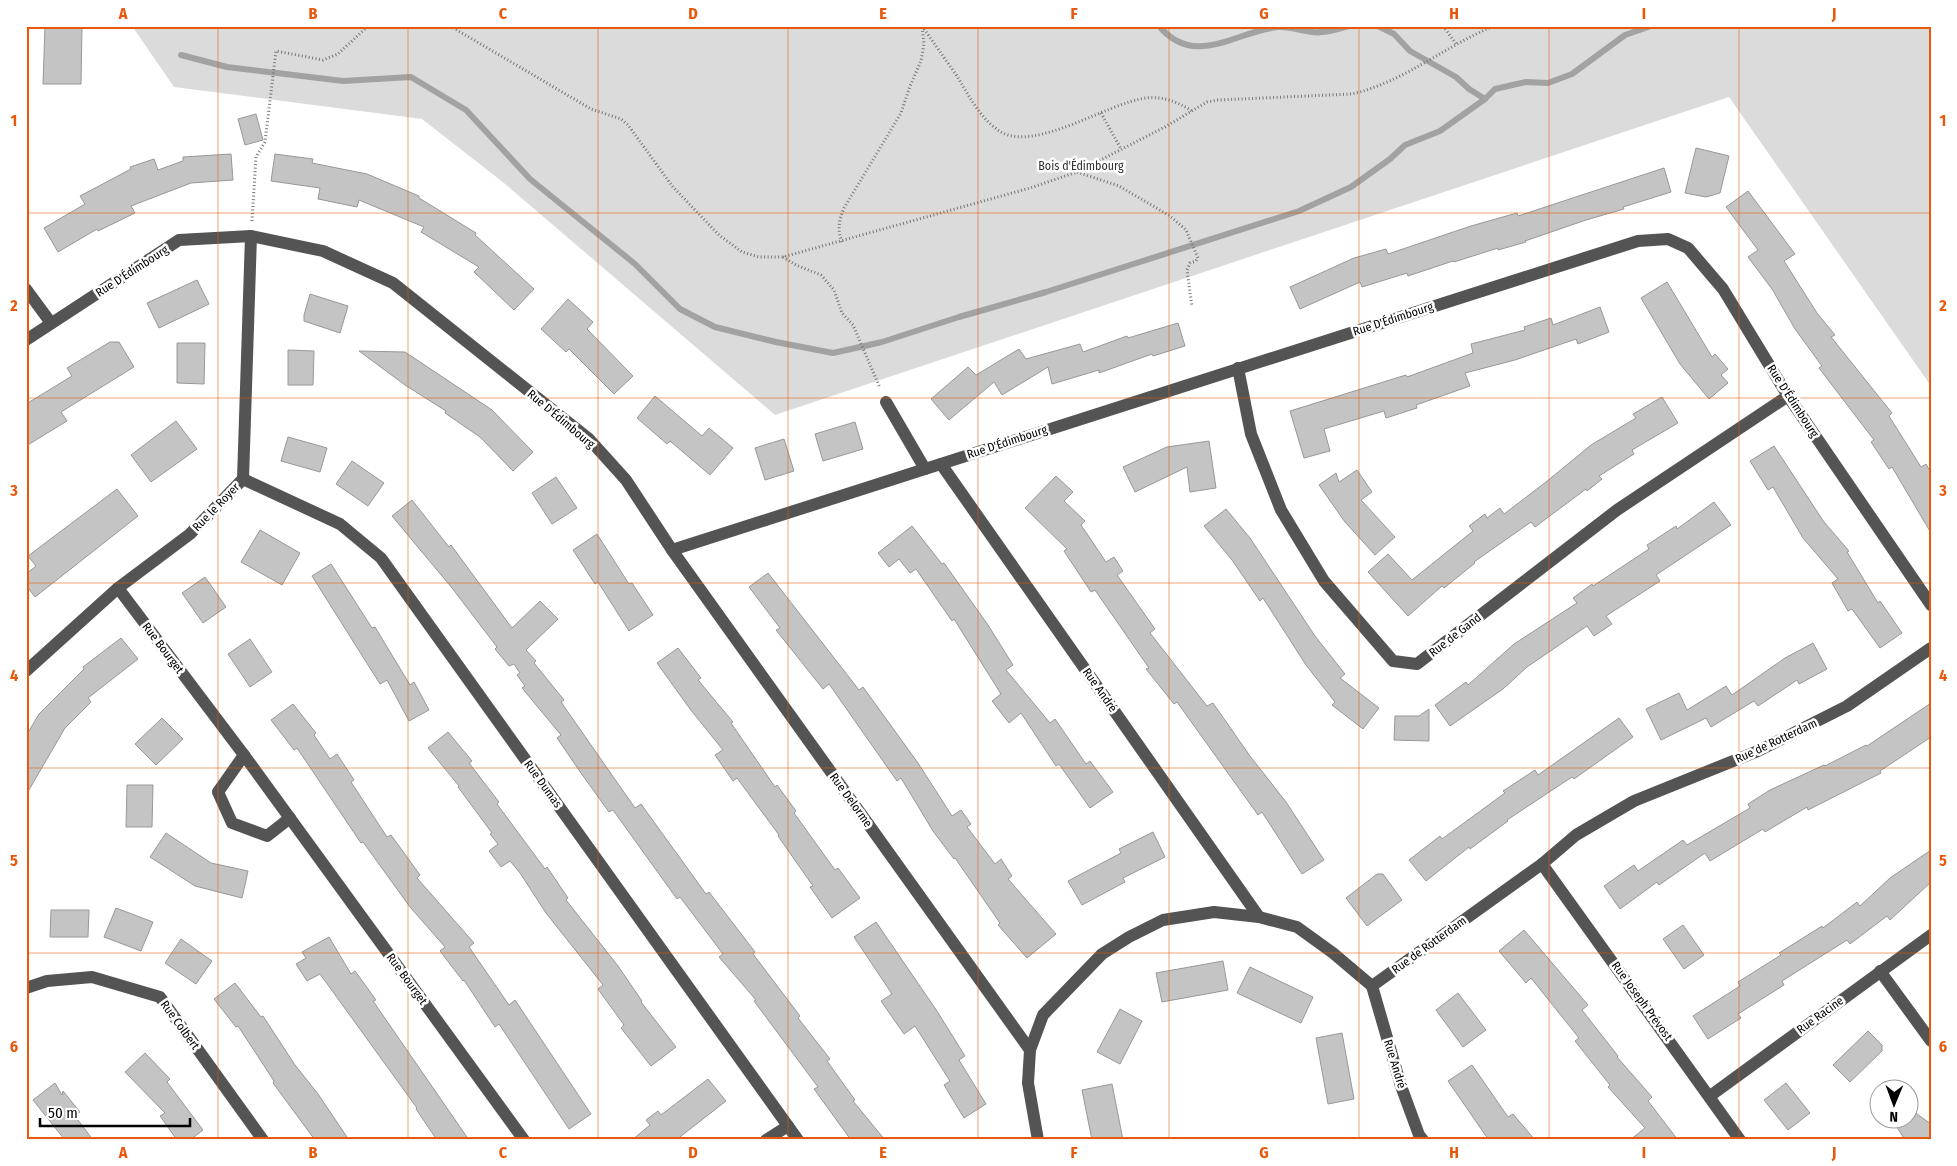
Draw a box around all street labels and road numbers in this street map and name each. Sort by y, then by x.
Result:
street label: Rue D'Édimbourg [93,241,171,300]
street label: Rue D'Édimbourg [1351,298,1435,339]
street label: Rue D'Édimbourg [1764,362,1823,440]
street label: Rue D'Édimbourg [524,386,598,451]
street label: Rue D'Édimbourg [965,421,1049,462]
street label: Rue le Royer [190,479,243,534]
street label: Rue de Gand [1426,610,1484,660]
street label: Rue Bourget [139,620,187,676]
street label: Rue André [1080,665,1120,715]
street label: Rue de Rotterdam [1733,716,1819,766]
street label: Rue Dumas [521,758,565,810]
street label: Rue Delorme [827,770,875,830]
street label: Rue de Rotterdam [1389,913,1469,977]
street label: Rue Bourget [384,951,430,1007]
street label: Rue Joseph Prévost [1609,959,1675,1043]
street label: Rue Racine [1794,993,1846,1037]
street label: Rue Colbert [157,998,203,1052]
street label: Rue André [1381,1038,1409,1090]

